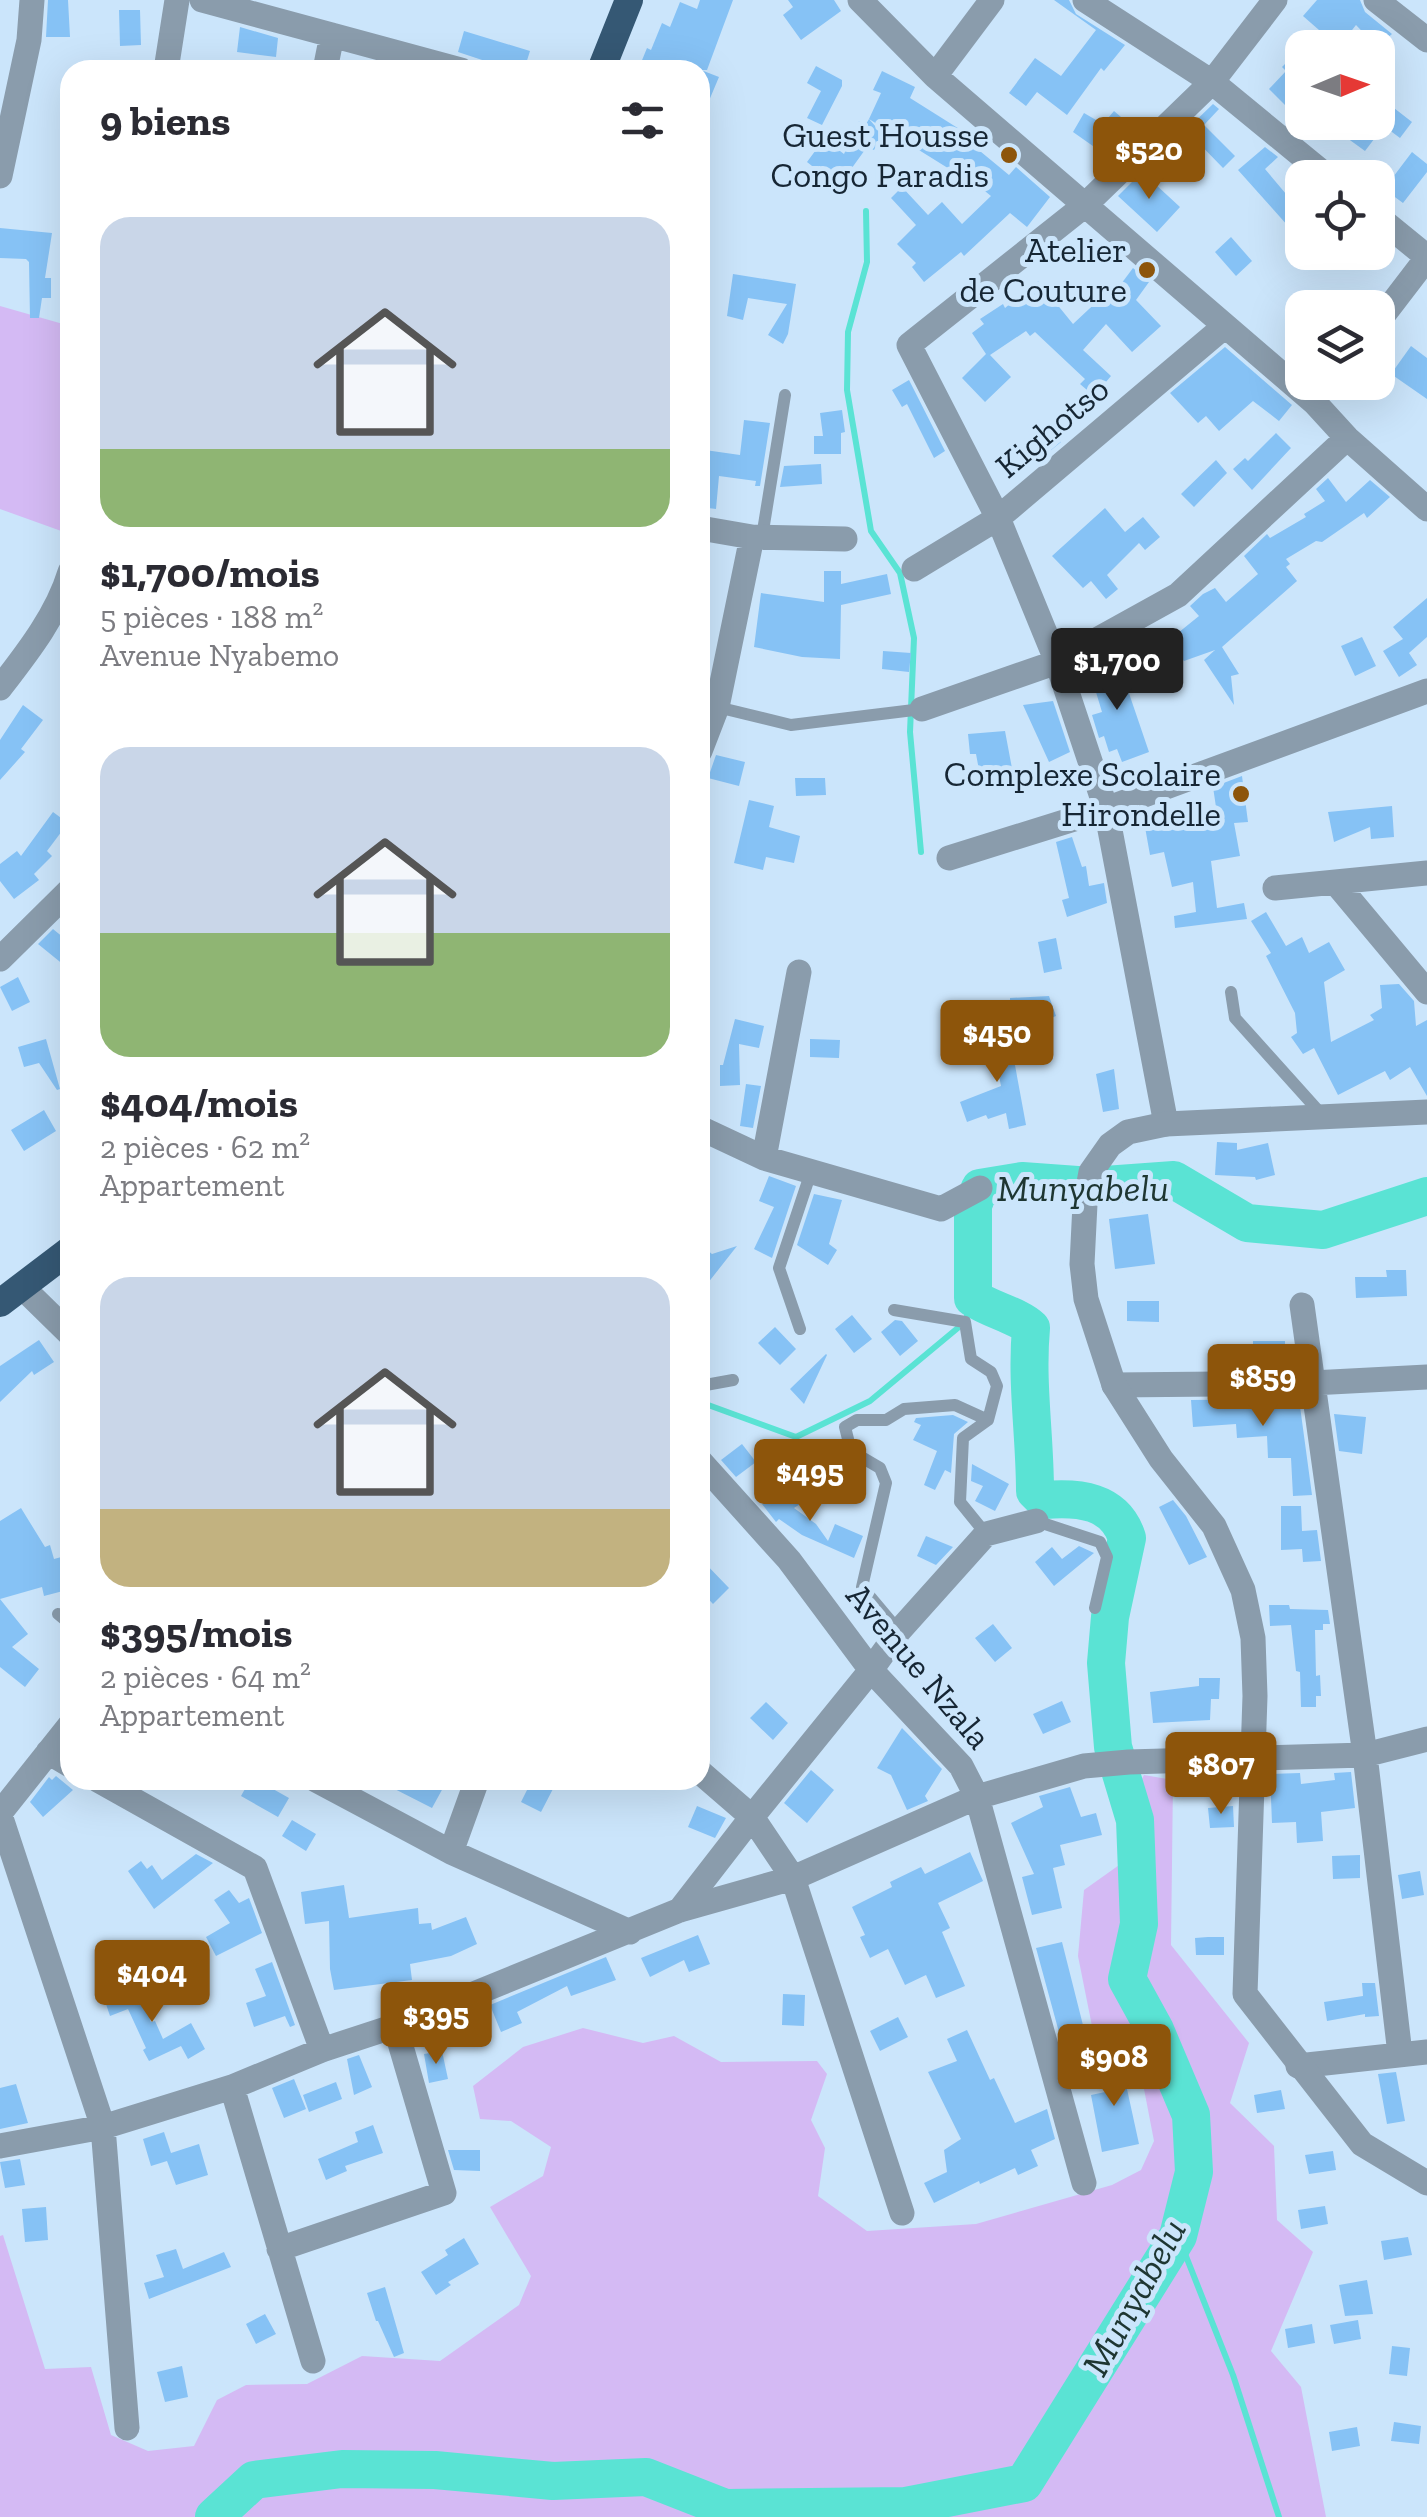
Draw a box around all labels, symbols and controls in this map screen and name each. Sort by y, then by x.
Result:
north arrow [1285,30,1395,140]
map controls [1285,30,1395,400]
icon: filters [615,93,670,148]
text: 9 biens [100,95,231,146]
place label: Guest Housse Congo Paradis [771,114,989,196]
pin: $520 [1090,117,1208,202]
text: $520 [1115,130,1183,168]
marker: Guest Housse Congo Paradis [998,144,1020,166]
button: locate [1285,160,1395,270]
place label: Atelier de Couture [959,229,1127,311]
marker: Atelier de Couture [1136,259,1158,281]
icon: home [295,282,475,462]
button: layers [1285,290,1395,400]
street label: Kighotso [987,367,1117,487]
text: $1,700/mois [100,547,320,598]
text: 5 pièces · 188 m² [100,598,323,636]
pin: $1,700 [1036,628,1198,713]
text: Avenue Nyabemo [100,636,339,674]
text: $1,700 [1073,641,1161,679]
place label: Complexe Scolaire Hirondelle [944,753,1221,835]
marker: Complexe Scolaire Hirondelle [1230,783,1252,805]
icon: home [295,812,475,992]
pin: $450 [938,1000,1056,1085]
text: $450 [962,1013,1032,1051]
text: $404/mois [100,1077,298,1128]
text: 2 pièces · 62 m² [100,1128,310,1166]
water label: Munyabelu [997,1165,1169,1211]
text: Appartement [100,1166,284,1204]
icon: home [295,1342,475,1522]
pin: $859 [1204,1344,1322,1429]
text: $859 [1230,1357,1296,1395]
pin: $495 [751,1439,869,1524]
text: $495 [776,1452,844,1490]
street label: Avenue Nzala [838,1575,1000,1757]
text: $395/mois [100,1607,293,1658]
text: 2 pièces · 64 m² [100,1658,311,1696]
text: Appartement [100,1696,284,1734]
pin: $807 [1162,1732,1280,1817]
text: $807 [1187,1745,1255,1783]
pin: $404 [93,1940,211,2025]
text: $404 [117,1953,187,1991]
pin: $395 [377,1982,495,2067]
text: $395 [403,1995,469,2033]
pin: $908 [1055,2024,1173,2109]
text: $908 [1080,2037,1148,2075]
water label: Munyabelu [1072,2210,1196,2384]

